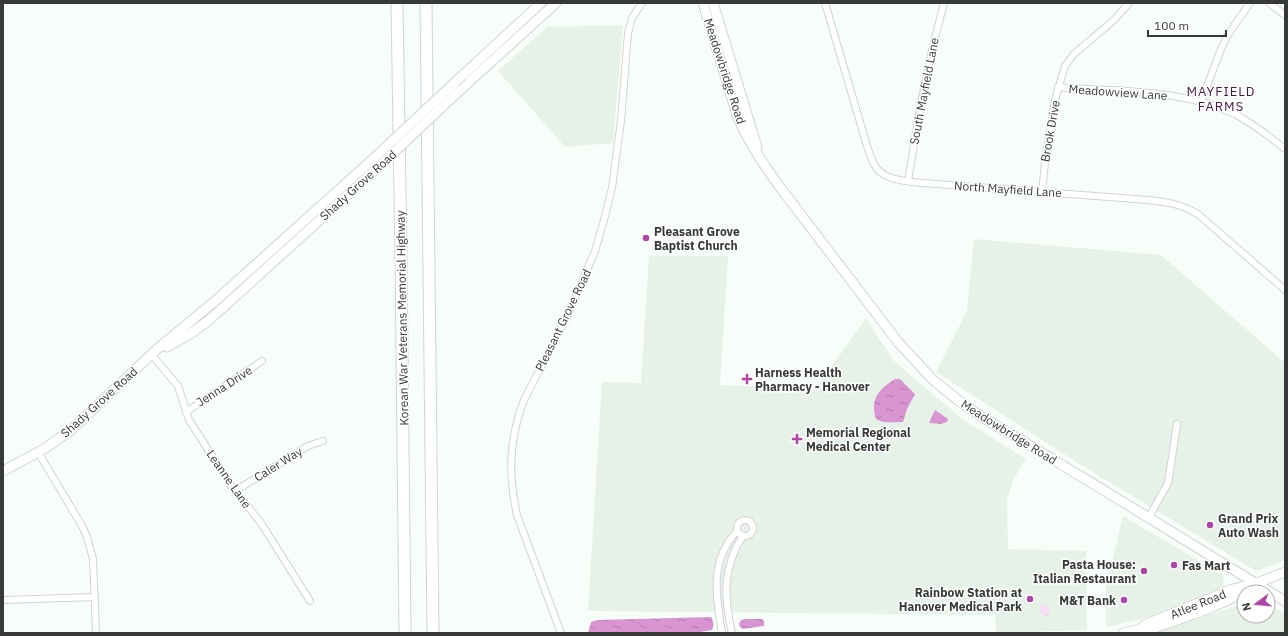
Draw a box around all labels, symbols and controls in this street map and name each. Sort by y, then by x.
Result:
scale bar [1148,12,1226,38]
street label: Meadowbridge Road [701,16,749,126]
text: 100 m [1154,18,1189,33]
street label: South Mayfield Lane [906,36,942,146]
street label: Meadowview Lane [1068,81,1168,103]
district label: MAYFIELD FARMS [1186,83,1256,115]
street label: Brook Drive [1037,98,1063,163]
street label: Shady Grove Road [317,147,399,223]
street label: North Mayfield Lane [954,178,1063,200]
street label: Korean War Veterans Memorial Highway [393,210,411,426]
place label: Pleasant Grove Baptist Church [654,224,740,253]
marker: Pleasant Grove Baptist Church [641,233,651,243]
street label: Pleasant Grove Road [532,266,594,374]
street label: Jenna Drive [193,362,255,410]
street label: Shady Grove Road [58,364,140,440]
place label: Harness Health Pharmacy - Hanover [755,365,870,394]
marker: Harness Health Pharmacy - Hanover [742,374,752,384]
street label: Meadowbridge Road [958,396,1060,468]
place label: Memorial Regional Medical Center [806,425,911,454]
marker: Memorial Regional Medical Center [791,433,803,445]
street label: Caler Way [251,443,305,485]
street label: Leanne Lane [203,447,255,511]
place label: Grand Prix Auto Wash [1218,511,1279,540]
marker: Grand Prix Auto Wash [1205,520,1215,530]
place label: Pasta House: Italian Restaurant [1033,557,1136,586]
place label: Fas Mart [1182,558,1231,573]
marker: Fas Mart [1169,560,1179,570]
marker: Pasta House: Italian Restaurant [1139,566,1149,576]
north arrow [1236,584,1276,624]
place label: Rainbow Station at Hanover Medical Park [899,585,1022,614]
street label: Atlee Road [1168,586,1228,622]
place label: M&T Bank [1059,593,1116,608]
marker: Rainbow Station at Hanover Medical Park [1025,594,1035,604]
marker: M&T Bank [1119,595,1129,605]
text: N [1239,601,1254,613]

